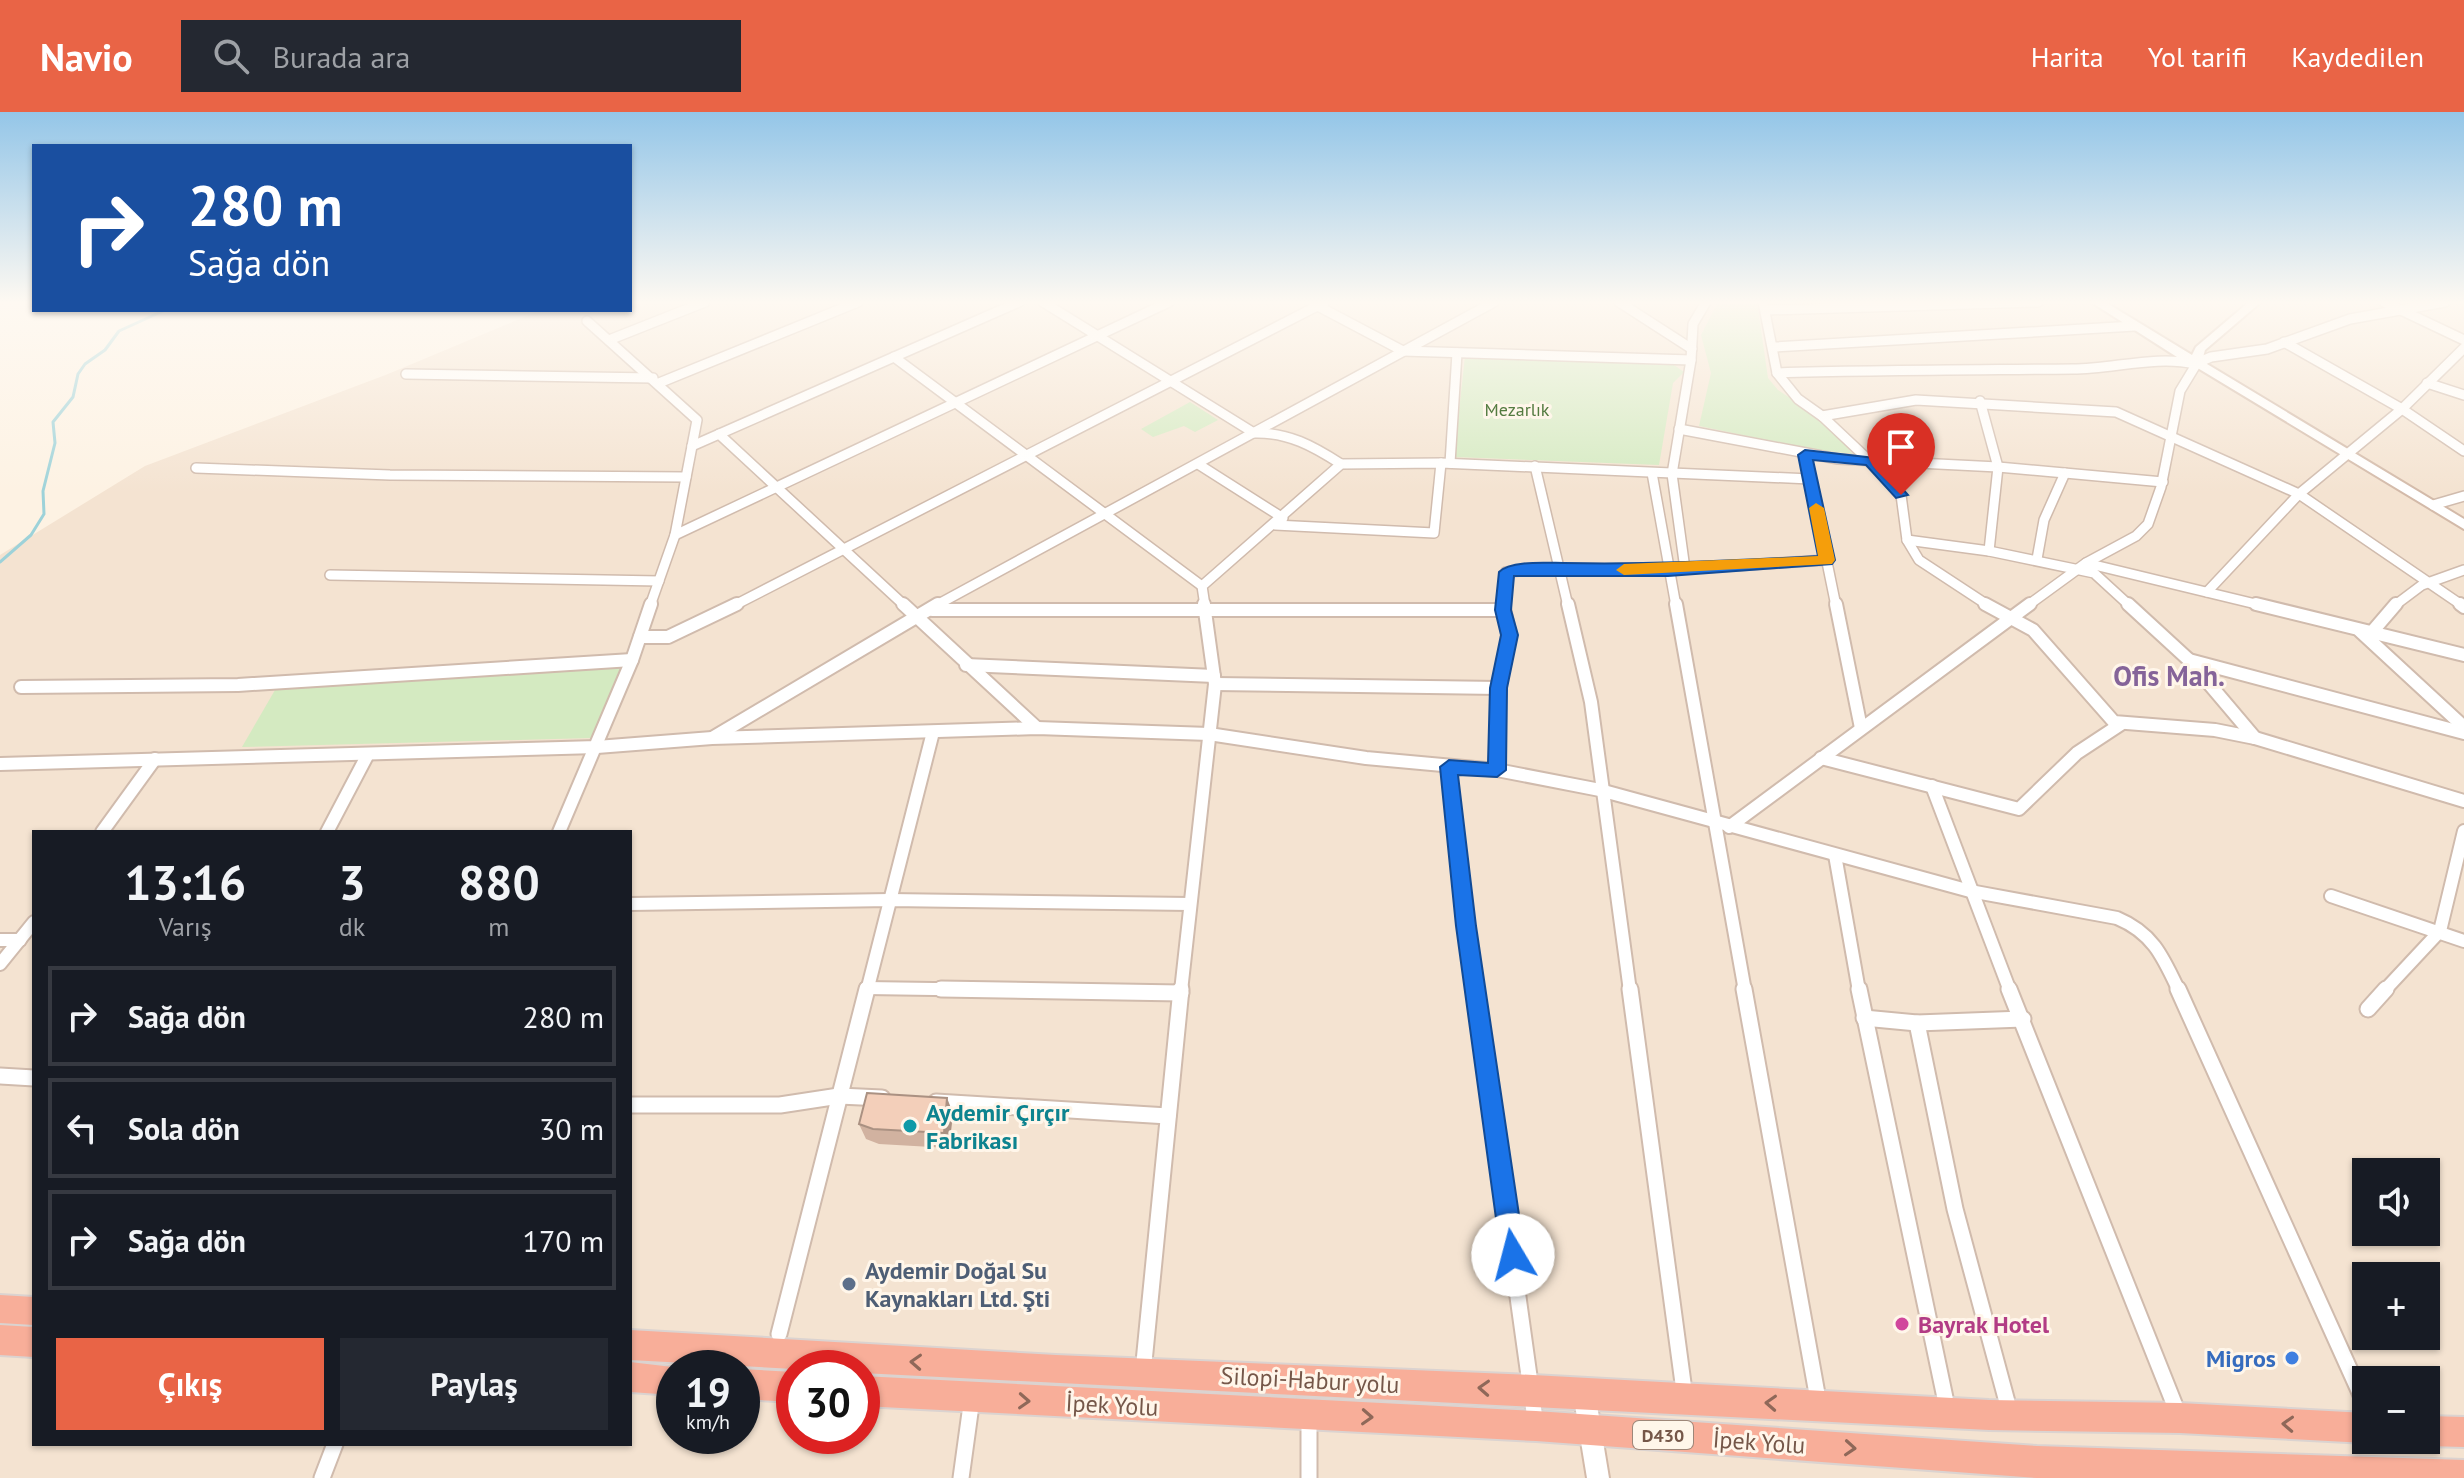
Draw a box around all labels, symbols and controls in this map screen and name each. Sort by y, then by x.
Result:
search box [181,20,741,92]
text: Navio [40,32,133,81]
icon: search [209,34,253,78]
text: Burada ara [273,37,410,76]
text: Harita [2031,38,2104,75]
text: Yol tarifi [2148,38,2247,75]
text: Kaydedilen [2291,38,2424,75]
text: 280 m [188,169,343,241]
icon: right [56,176,160,280]
text: Sağa dön [188,239,330,286]
park label: Mezarlık [1485,398,1550,421]
pin [1867,413,1935,495]
icon: arrive [1879,425,1923,469]
district label: Ofis Mah. [2113,657,2225,694]
text: 13:16 [124,851,246,913]
text: 3 [338,851,366,913]
text: 880 [458,851,540,913]
text: Varış [159,910,212,943]
text: dk [339,910,365,943]
text: m [488,910,509,943]
icon: right [60,994,104,1038]
text: Sağa dön [128,997,246,1036]
text: 280 m [523,997,604,1036]
place label: Aydemir Çırçır Fabrikası [926,1097,1070,1156]
icon: left [60,1106,104,1150]
text: Sola dön [128,1109,240,1148]
text: 30 m [539,1109,604,1148]
marker: Aydemir Çırçır Fabrikası [901,1117,919,1135]
map controls [2352,1158,2440,1454]
button: sound [2352,1158,2440,1246]
position arrow [1471,1213,1555,1297]
icon: right [60,1218,104,1262]
text: Sağa dön [128,1221,246,1260]
text: 170 m [523,1221,604,1260]
place label: Aydemir Doğal Su Kaynakları Ltd. Şti [865,1255,1050,1314]
button: + [2352,1262,2440,1350]
marker: Aydemir Doğal Su Kaynakları Ltd. Şti [840,1275,858,1293]
place label: Bayrak Hotel [1918,1309,2050,1340]
marker: Bayrak Hotel [1893,1315,1911,1333]
button: Çıkış [56,1338,324,1430]
button: Paylaş [340,1338,608,1430]
place label: Migros [2206,1343,2276,1374]
marker: Migros [2283,1349,2301,1367]
speed limit sign: 30 [776,1350,880,1454]
one-way arrow [909,1354,922,1371]
street label: Silopi-Habur yolu [1220,1360,1400,1400]
text: 19 [685,1366,731,1418]
button: − [2352,1366,2440,1454]
one-way arrow [1477,1379,1490,1396]
street label: İpek Yolu [1065,1387,1159,1423]
one-way arrow [1018,1392,1031,1409]
one-way arrow [1764,1395,1777,1412]
one-way arrow [1361,1408,1374,1425]
text: km/h [686,1409,730,1435]
one-way arrow [2281,1416,2294,1433]
road number: D430 [1633,1421,1693,1449]
street label: İpek Yolu [1712,1423,1806,1461]
one-way arrow [1844,1439,1857,1456]

